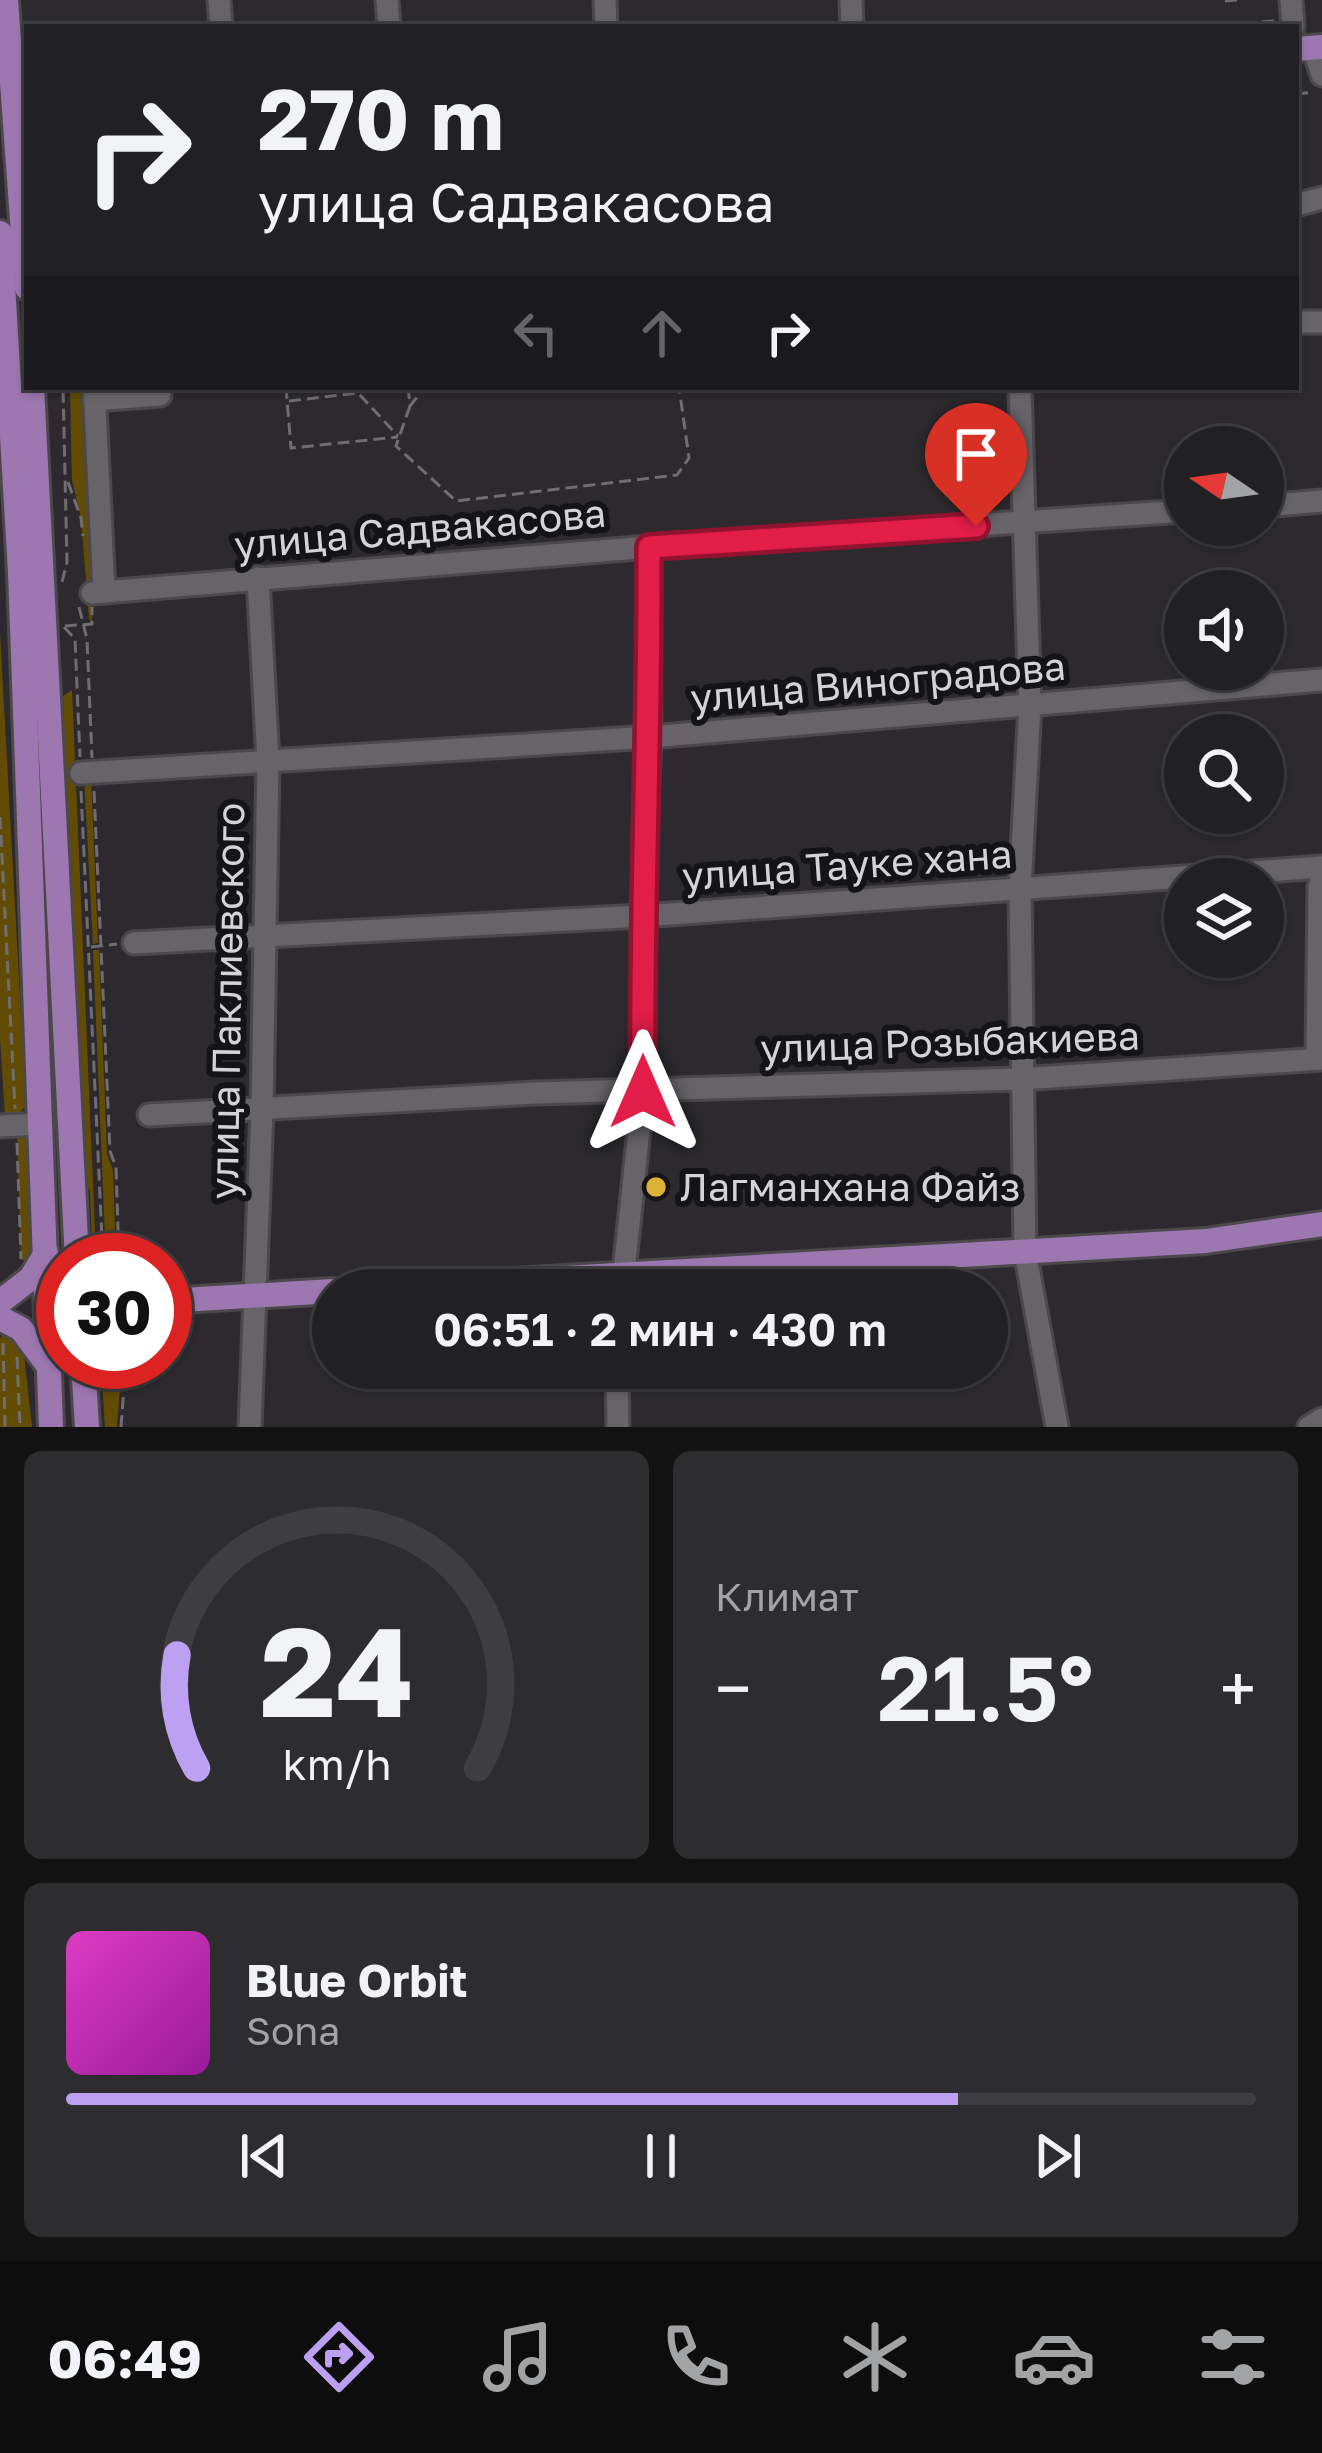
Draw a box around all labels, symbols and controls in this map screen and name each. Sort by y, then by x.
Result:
text: 270 m [258,68,504,168]
icon: right [60,72,216,228]
text: улица Садвакасова [258,169,775,234]
icon: left [503,300,569,366]
icon: ahead [629,300,695,366]
icon: right [755,300,821,366]
pin [925,403,1027,526]
icon: arrive [943,421,1009,487]
north arrow [1164,426,1284,546]
map controls [1164,426,1284,978]
street label: улица Садвакасова [232,489,608,568]
button: sound [1164,570,1284,690]
street label: улица Виноградова [689,642,1067,721]
button: search [1164,714,1284,834]
street label: улица Паклиевского [200,802,253,1200]
street label: улица Тауке хана [680,830,1014,899]
button: layers [1164,858,1284,978]
street label: улица Розыбакиева [759,1011,1141,1072]
position arrow [580,1029,706,1155]
place label: Лагманхана Файз [680,1163,1020,1210]
marker: Лагманхана Файз [643,1174,669,1200]
speed limit sign: 30 [36,1233,192,1389]
text: 06:51 · 2 мин · 430 m [433,1302,887,1356]
text: Климат [715,1573,859,1620]
text: 24 [259,1595,414,1744]
text: 21.5° [877,1633,1094,1741]
text: − [715,1648,751,1728]
text: + [1220,1648,1256,1728]
text: km/h [282,1738,391,1789]
text: Blue Orbit [246,1953,468,2007]
text: Sona [246,2007,340,2054]
icon: previous [231,2123,297,2189]
icon: pause [628,2123,694,2189]
icon: next [1025,2123,1091,2189]
icon: directions [297,2315,381,2399]
icon: music [476,2315,560,2399]
icon: phone [654,2315,738,2399]
icon: climate [833,2315,917,2399]
icon: car [1012,2315,1096,2399]
icon: filters [1191,2315,1275,2399]
text: 06:49 [47,2325,202,2390]

